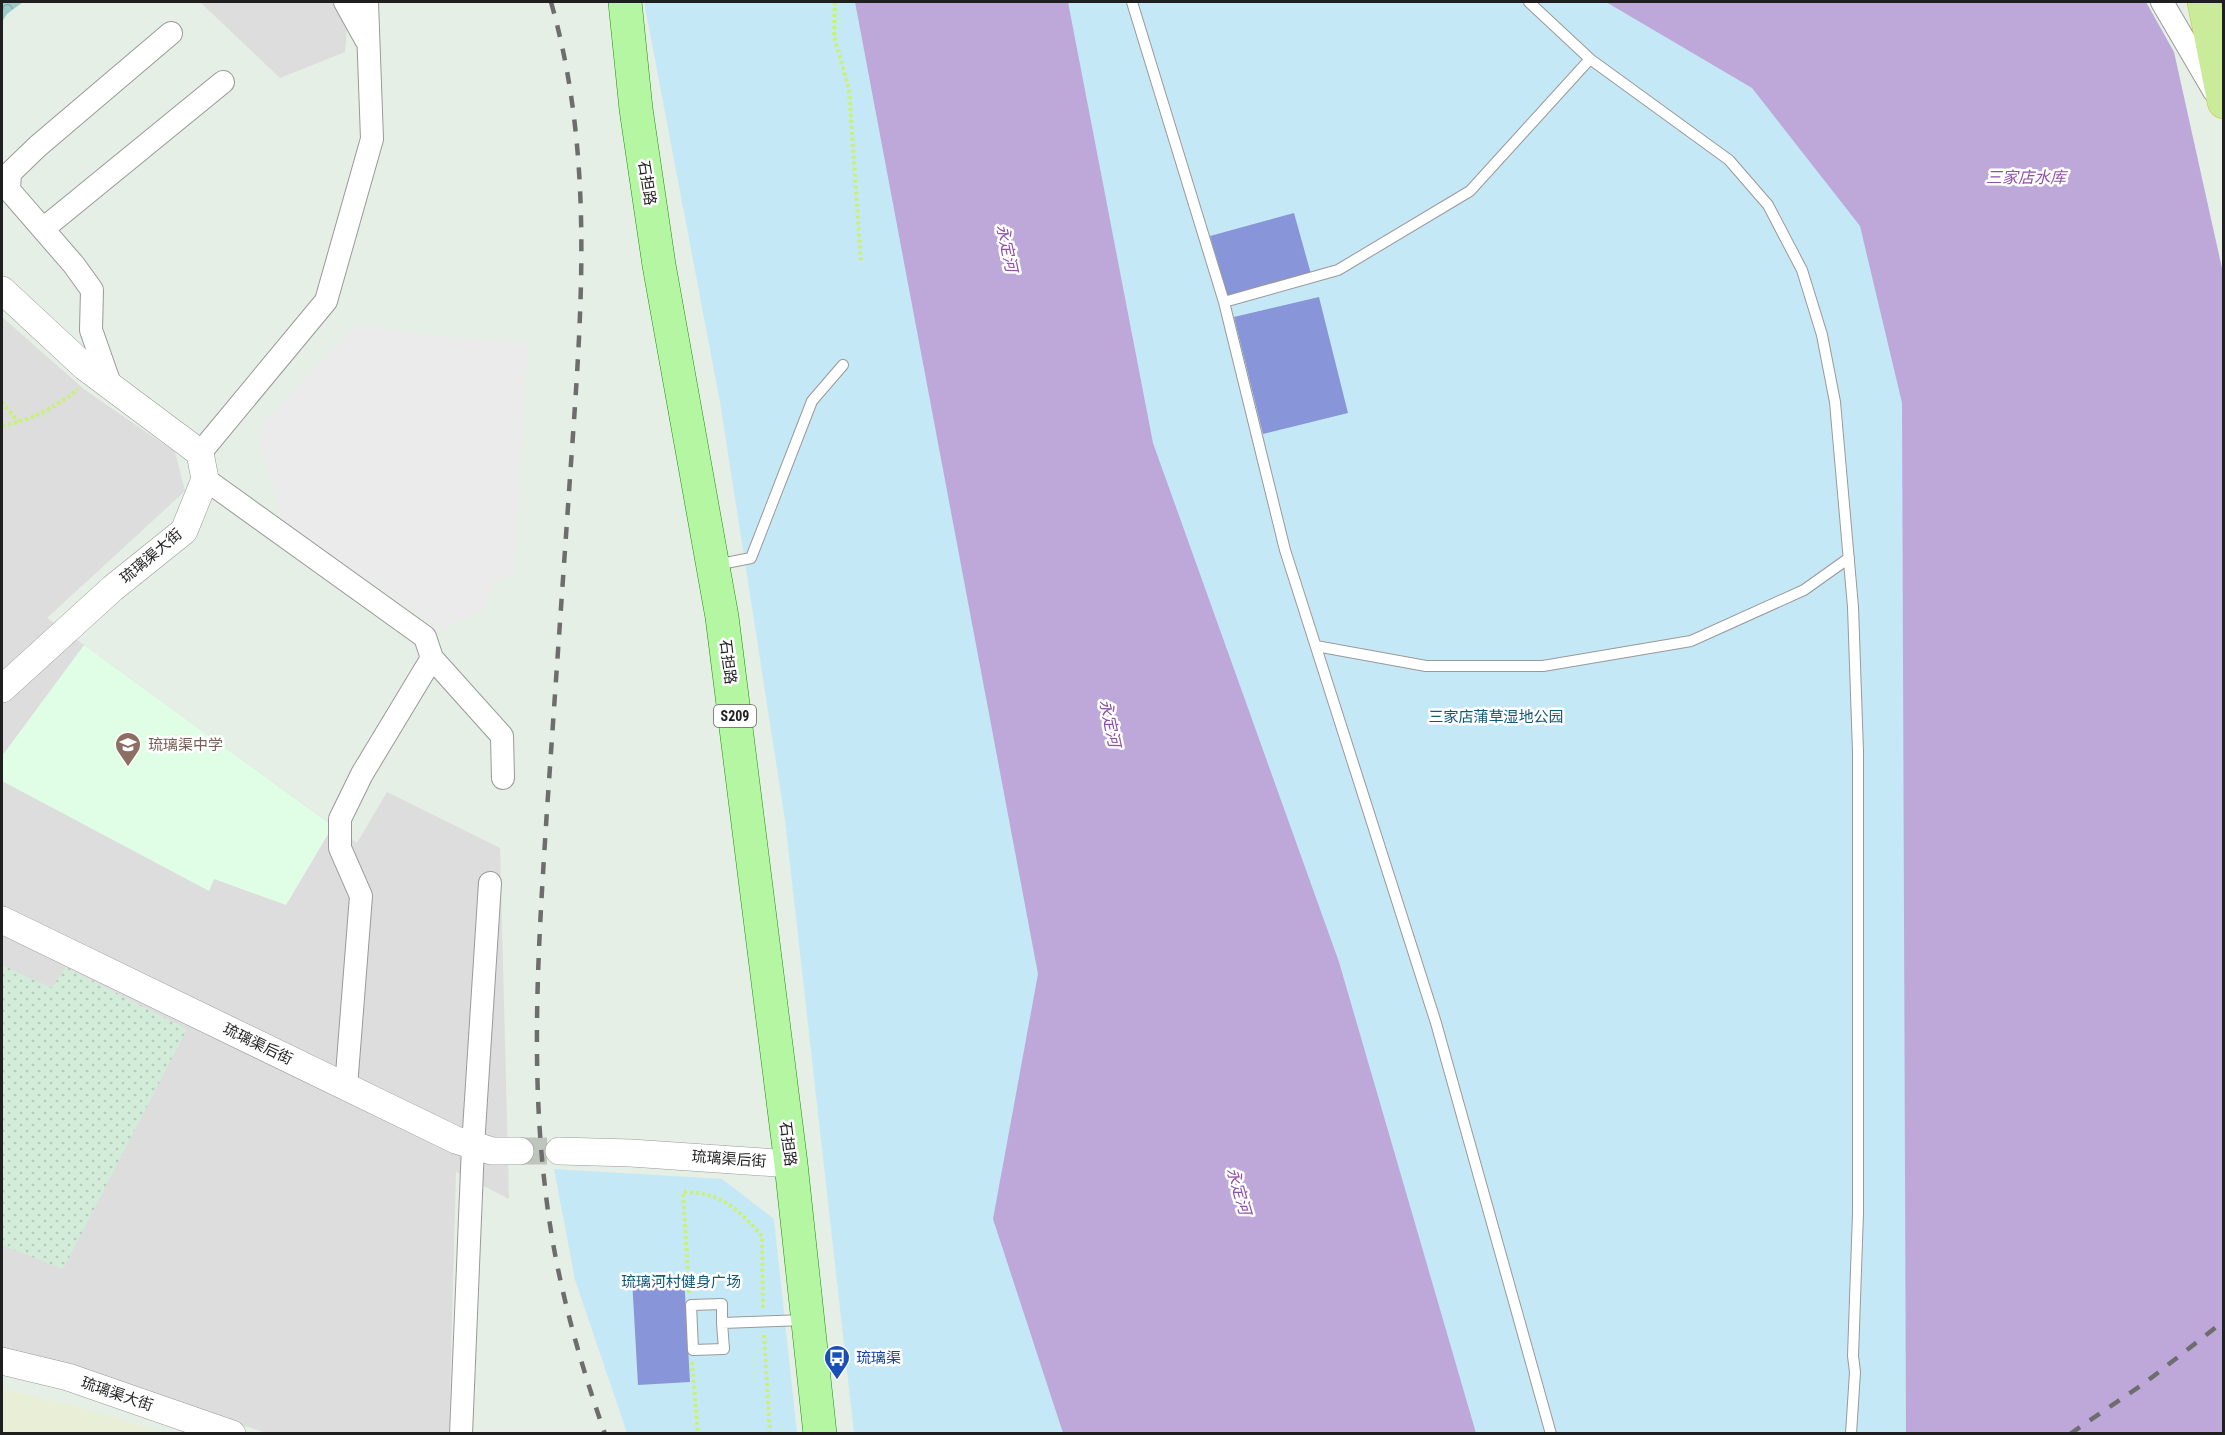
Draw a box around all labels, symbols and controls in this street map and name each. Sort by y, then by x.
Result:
street label: 石担路 [635,159,659,207]
water label: 三家店水库 [1986,168,2069,187]
water label: 永定河 [993,223,1022,276]
street label: 琉璃渠大街 [116,525,186,587]
street label: 石担路 [716,639,740,685]
water label: 永定河 [1096,698,1125,751]
road number: S209 [714,705,756,727]
park label: 三家店蒲草湿地公园 [1428,708,1564,726]
school or university icon: 琉璃渠中学 [113,730,143,768]
place label: 琉璃渠中学 [148,736,223,754]
street label: 琉璃渠后街 [220,1019,296,1069]
street label: 石担路 [776,1121,800,1167]
street label: 琉璃渠后街 [691,1147,767,1171]
water label: 永定河 [1223,1165,1256,1220]
park label: 琉璃河村健身广场 [621,1273,741,1291]
bus stop icon: 琉璃渠 [822,1343,852,1381]
place label: 琉璃渠 [856,1349,901,1367]
street label: 琉璃渠大街 [79,1373,155,1415]

